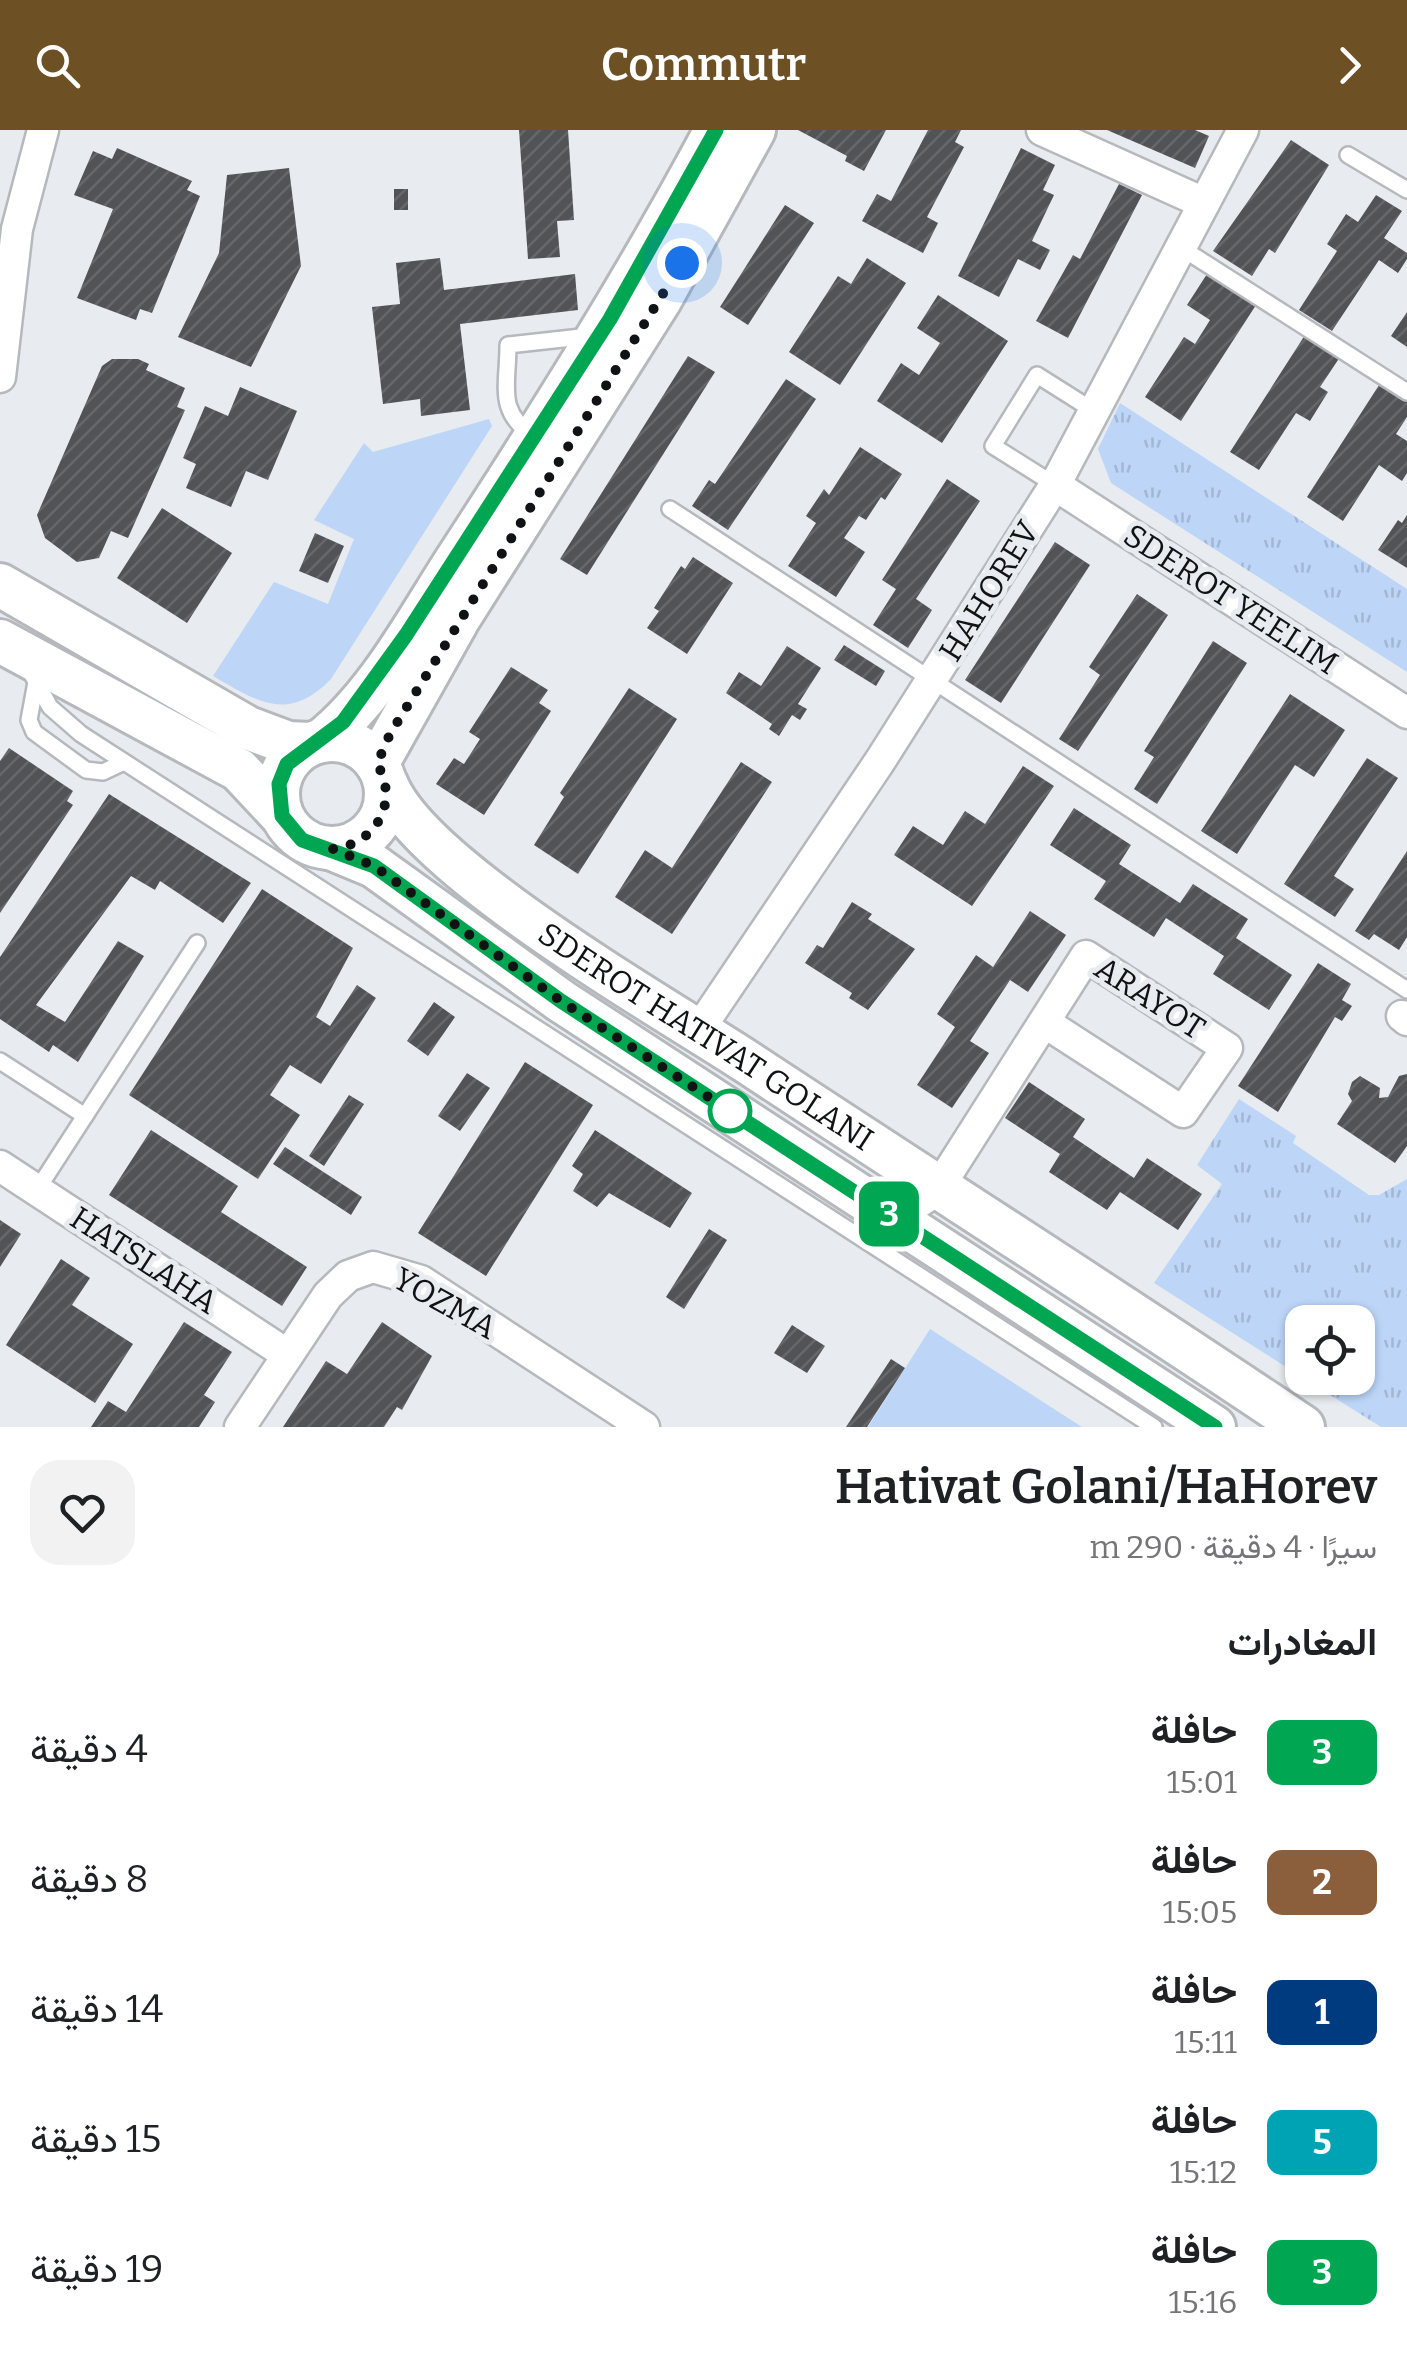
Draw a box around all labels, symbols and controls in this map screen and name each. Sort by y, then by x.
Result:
icon: search [30,38,85,93]
text: Commutr [601,38,806,92]
icon: forward [1322,38,1377,93]
your location [657,238,707,288]
street label: HAHOREV [931,513,1047,668]
street label: SDEROT YEELIM [1117,516,1345,682]
street label: SDEROT HATIVAT GOLANI [531,914,880,1159]
street label: ARAYOT [1088,948,1212,1048]
unlabelled marker [709,1090,751,1132]
line badge: 3 [856,1182,922,1246]
text: 3 [879,1193,899,1235]
street label: HATSLAHA [63,1198,225,1322]
street label: YOZMA [387,1259,503,1347]
map controls [1285,1305,1375,1395]
button: locate [1285,1305,1375,1395]
text: Hativat Golani/HaHorev [835,1458,1377,1516]
button: heart [30,1460,135,1565]
text: سيرًا · 4 دقيقة · 290 m [1090,1528,1377,1566]
text: المغادرات [1228,1619,1377,1665]
text: حافلة [1151,1707,1237,1753]
text: 4 دقيقة [30,1726,148,1772]
text: 3 [1312,1731,1332,1773]
text: 15:01 [1167,1763,1237,1801]
text: حافلة [1151,1837,1237,1883]
text: 8 دقيقة [30,1856,148,1902]
text: 2 [1312,1861,1332,1903]
text: 15:05 [1163,1893,1237,1931]
text: حافلة [1151,1967,1237,2013]
text: 14 دقيقة [30,1986,163,2032]
text: 1 [1314,1991,1330,2033]
text: 15:11 [1174,2023,1237,2061]
text: حافلة [1151,2097,1237,2143]
text: 15 دقيقة [30,2116,161,2162]
text: 5 [1312,2121,1332,2163]
text: 15:12 [1170,2153,1237,2191]
text: حافلة [1151,2227,1237,2273]
text: 19 دقيقة [30,2246,163,2292]
text: 3 [1312,2251,1332,2293]
text: 15:16 [1168,2283,1237,2321]

